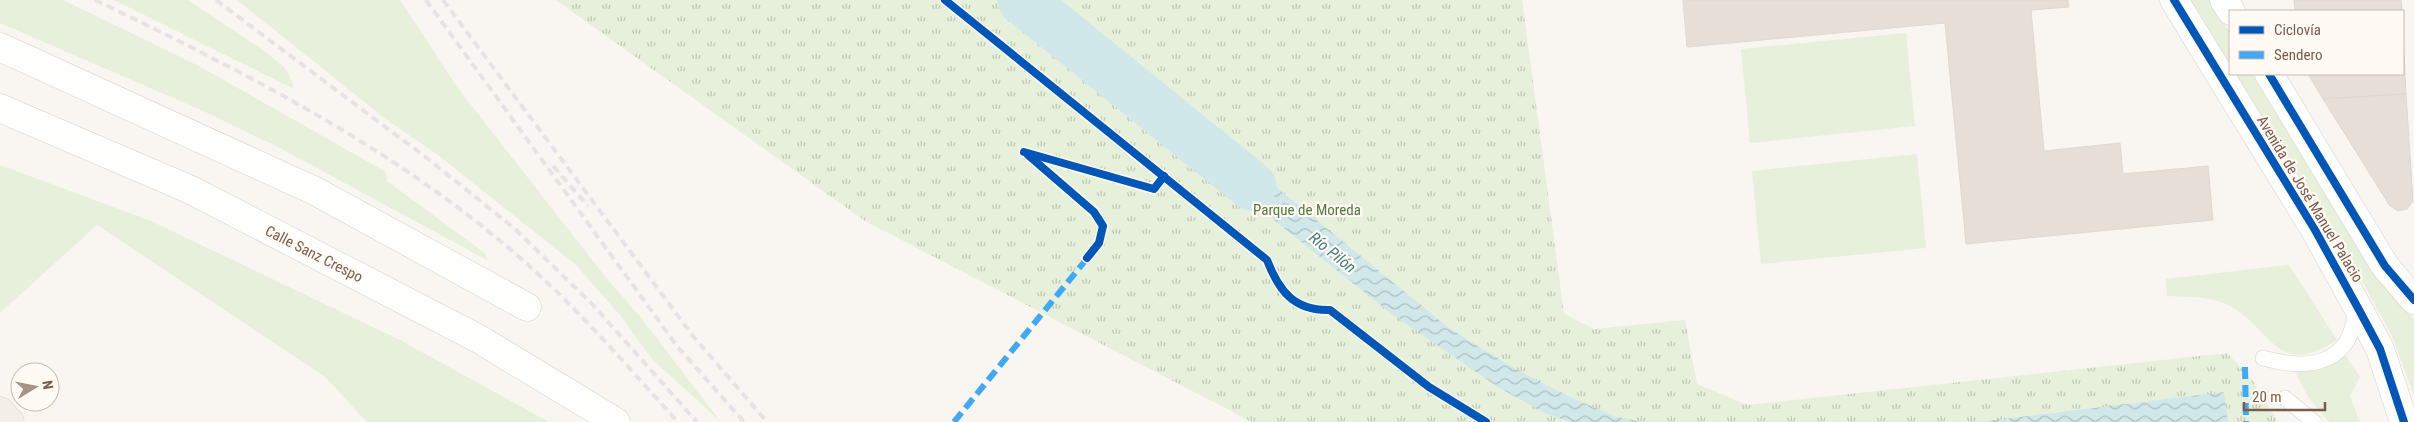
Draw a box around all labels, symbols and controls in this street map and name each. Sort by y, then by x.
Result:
legend [2229,10,2404,75]
text: Ciclovía [2274,21,2321,39]
text: Sendero [2274,46,2323,64]
street label: Avenida de José Manuel Palacio [2253,112,2367,286]
park label: Parque de Moreda [1253,201,1361,219]
street label: Calle Sanz Crespo [262,222,366,286]
water label: Río Pilón [1306,228,1360,277]
north arrow [10,362,60,412]
text: N [39,379,56,390]
scale bar [2244,380,2325,412]
text: 20 m [2252,388,2282,406]

